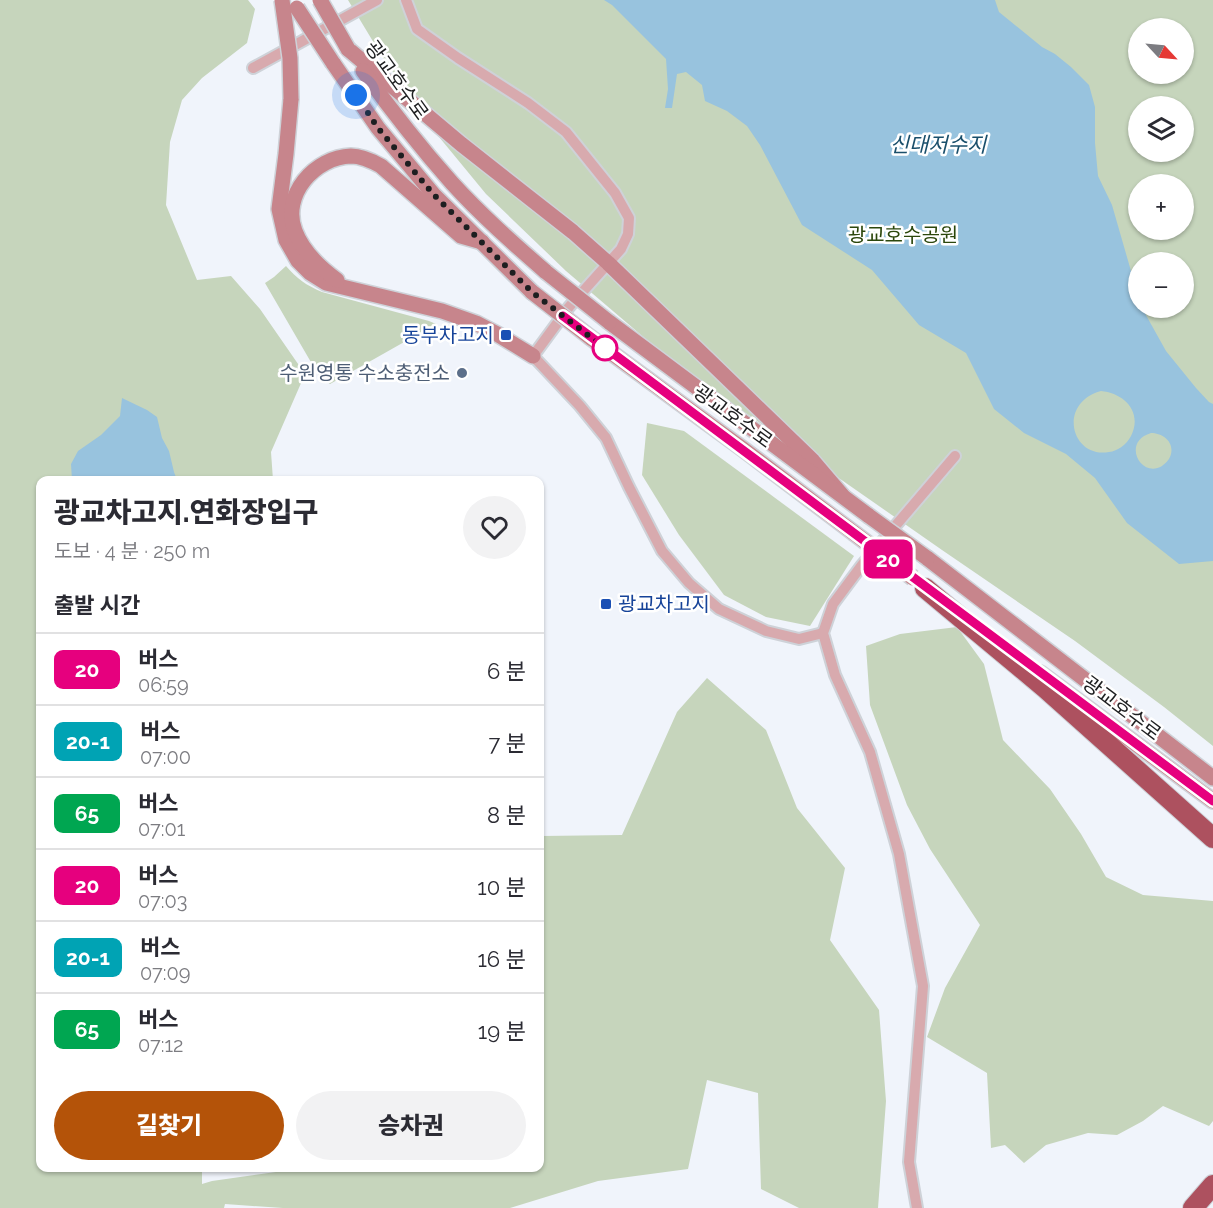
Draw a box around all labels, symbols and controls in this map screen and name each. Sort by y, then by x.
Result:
north arrow [1128,18,1194,84]
map controls [1128,18,1194,318]
street label: 광교호수로 [360,36,434,124]
your location [341,80,371,110]
button: layers [1128,96,1194,162]
water label: 신대저수지 [890,132,988,157]
button: + [1128,174,1194,240]
park label: 광교호수공원 [848,223,958,247]
button: − [1128,252,1194,318]
place label: 동부차고지 [402,323,494,347]
marker: 동부차고지 [499,328,513,342]
unlabelled marker [592,335,618,361]
place label: 수원영통 수소충전소 [279,361,450,385]
marker: 수원영통 수소충전소 [455,366,469,380]
street label: 광교호수로 [689,379,777,453]
text: 광교차고지.연화장입구 [54,496,318,529]
button: heart [463,496,526,559]
text: 도보 · 4 분 · 250 m [54,539,210,563]
line badge: 20 [861,540,915,578]
text: 20 [876,547,900,572]
text: 출발 시간 [54,592,140,618]
place label: 광교차고지 [618,592,710,616]
marker: 광교차고지 [599,597,613,611]
text: 버스 [138,646,178,672]
text: 20 [75,657,99,682]
text: 6 분 [487,658,526,684]
street label: 광교호수로 [1078,671,1166,745]
text: 06:59 [138,673,189,697]
text: 버스 [140,718,180,744]
text: 20-1 [66,729,110,754]
text: 7 분 [488,730,526,756]
text: 07:00 [140,745,191,769]
text: 버스 [138,790,178,816]
text: 65 [75,801,99,826]
text: 8 분 [487,802,526,828]
text: 07:01 [138,817,185,841]
text: 버스 [138,862,178,888]
text: 20 [75,873,99,898]
text: 10 분 [477,874,526,900]
text: 07:03 [138,889,187,913]
text: 버스 [140,934,180,960]
text: 20-1 [66,945,110,970]
text: 16 분 [477,946,526,972]
text: 07:09 [140,961,190,985]
text: 버스 [138,1006,178,1032]
text: 65 [75,1017,99,1042]
text: 19 분 [478,1018,526,1044]
text: 07:12 [138,1033,184,1057]
button: 길찾기 [54,1091,284,1160]
button: 승차권 [296,1091,526,1160]

